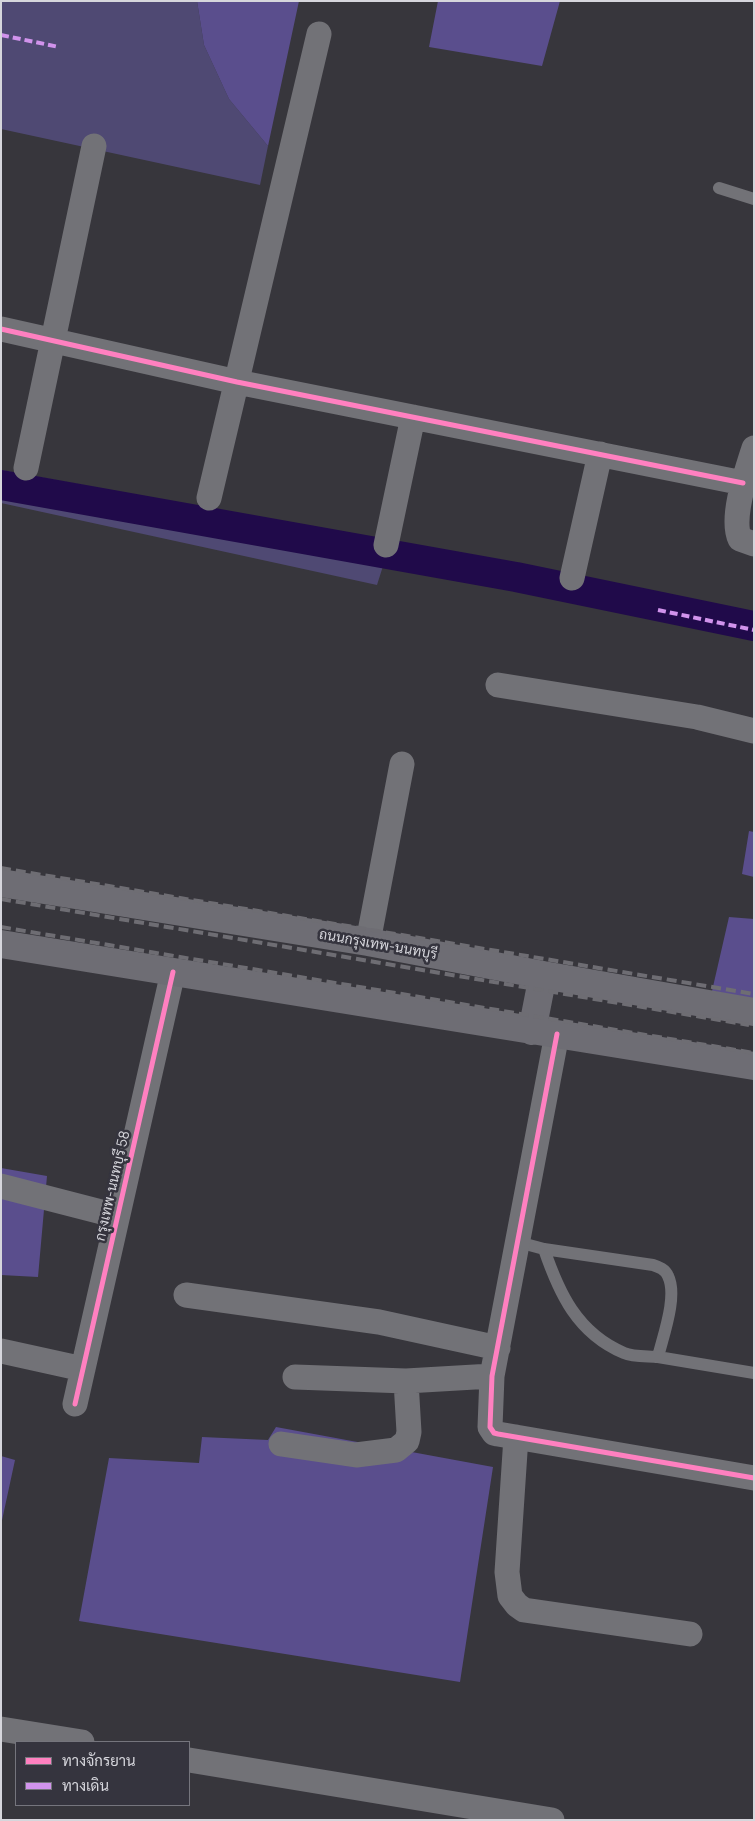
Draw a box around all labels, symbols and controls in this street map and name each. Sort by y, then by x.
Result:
street label: ถนนกรุงเทพ-นนทบุรี [318,926,438,964]
street label: กรุงเทพ-นนทบุรี 58 [92,1129,134,1243]
legend [15,1741,190,1806]
text: ทางจักรยาน [62,1750,136,1771]
text: ทางเดิน [62,1775,109,1796]

